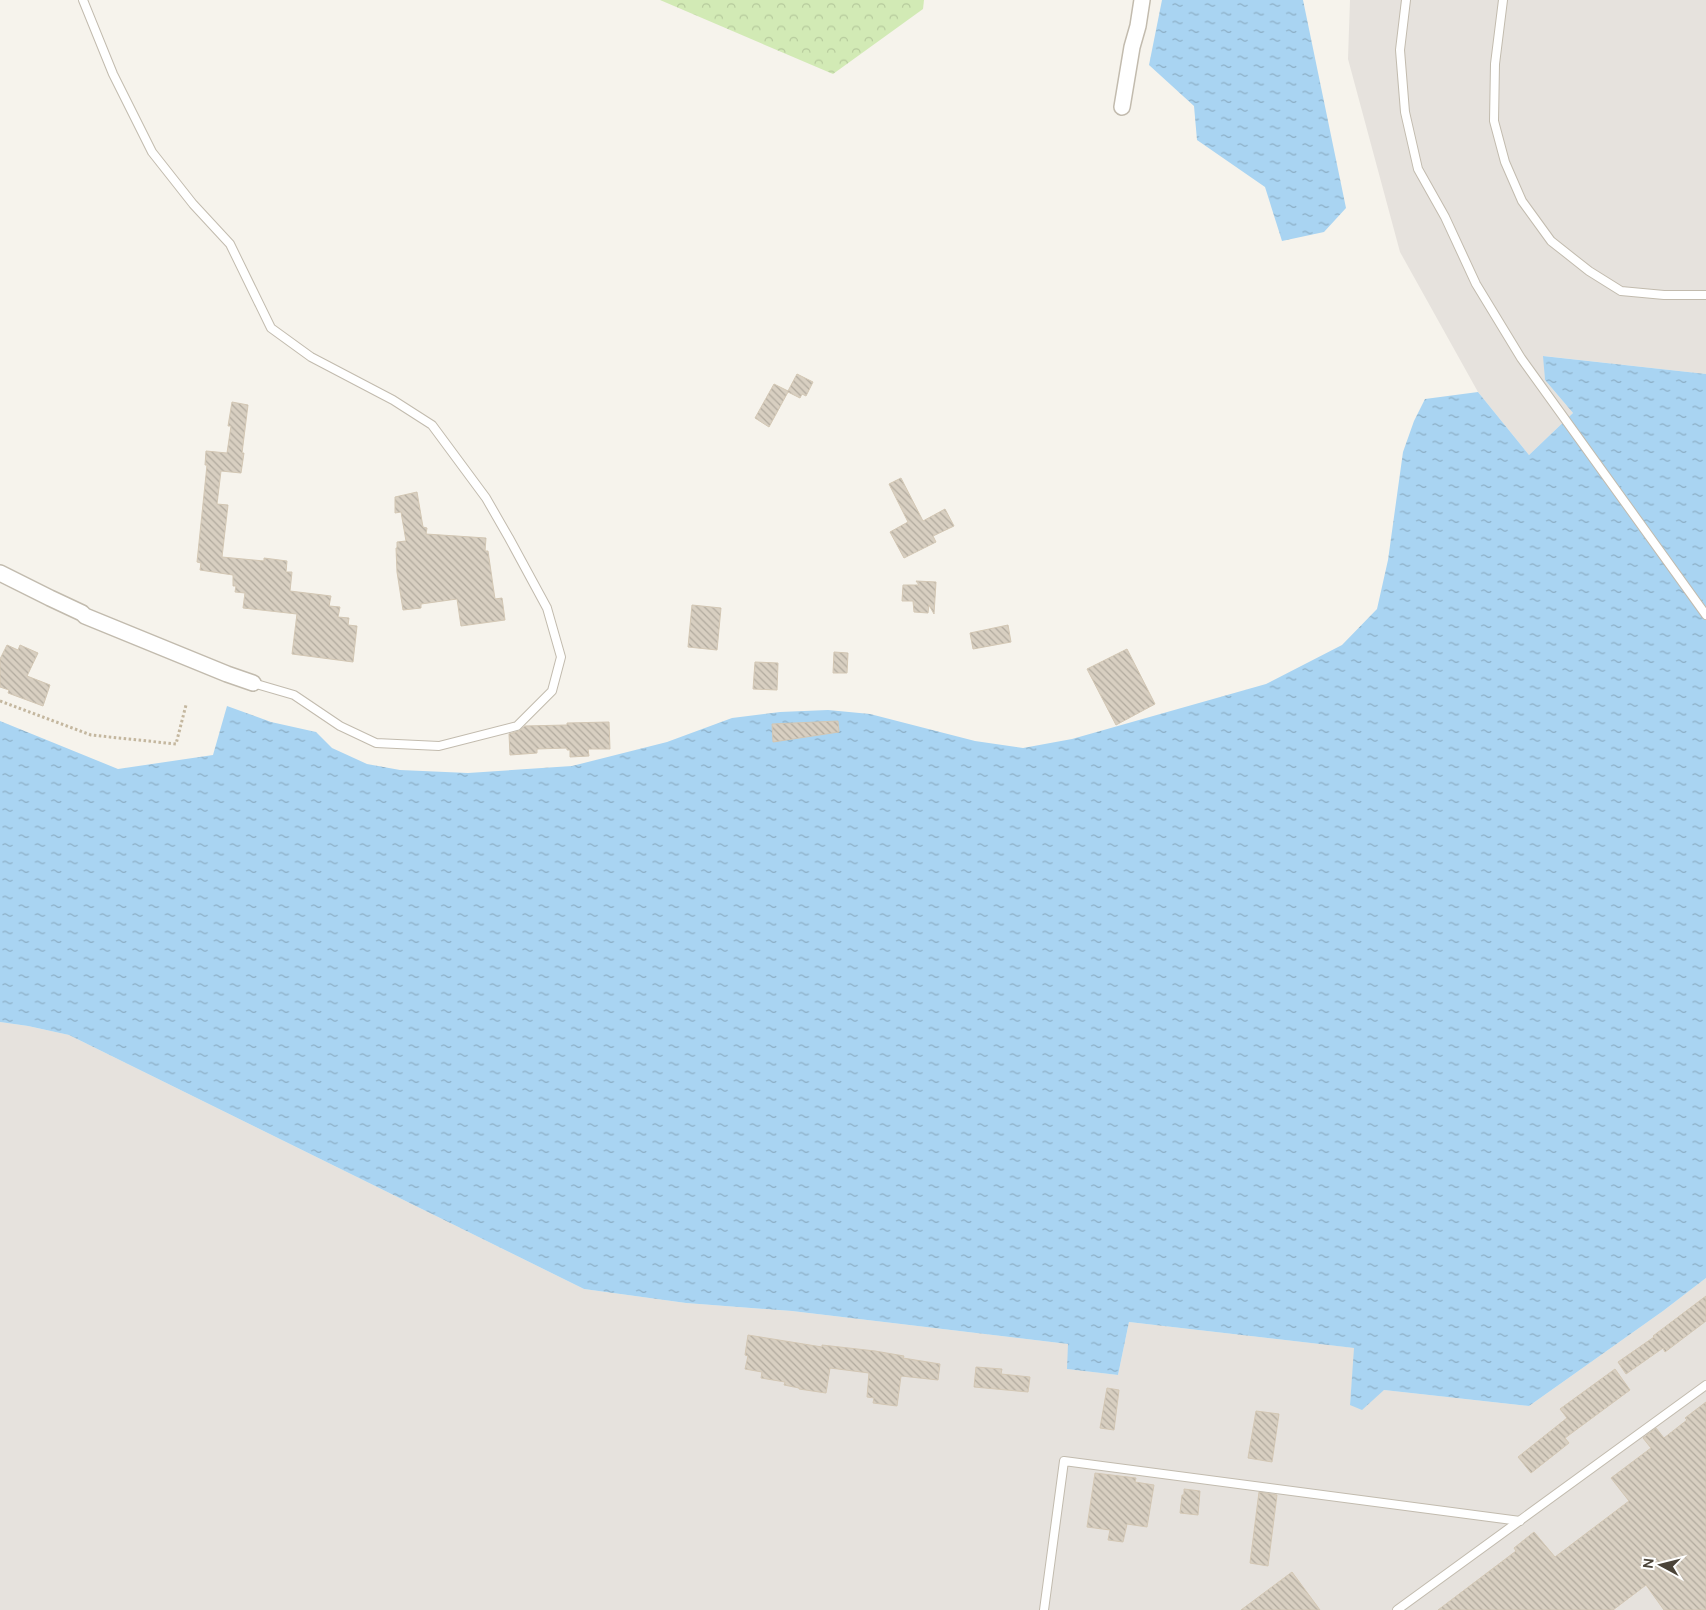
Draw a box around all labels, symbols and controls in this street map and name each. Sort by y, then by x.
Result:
north arrow [1636,1540,1686,1590]
text: N [1639,1557,1658,1570]

